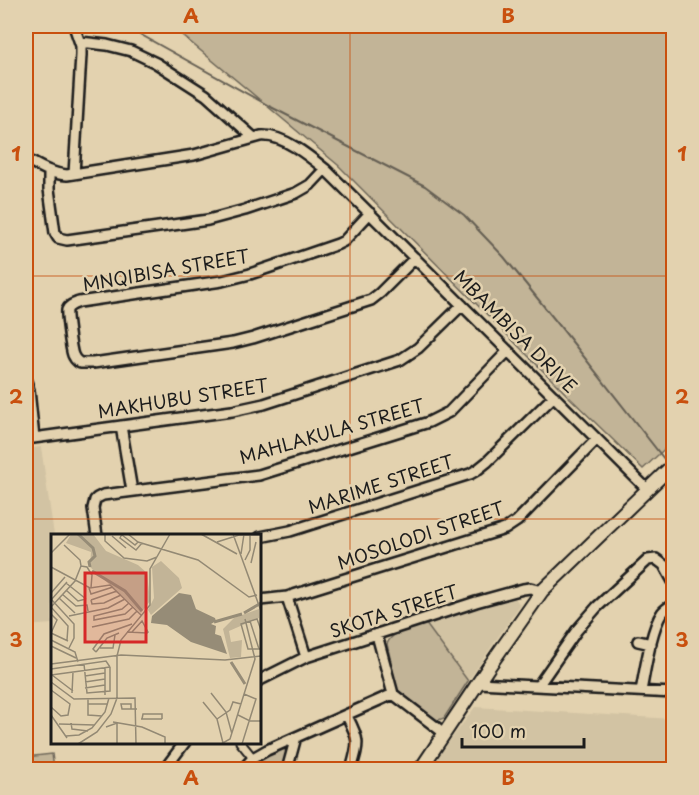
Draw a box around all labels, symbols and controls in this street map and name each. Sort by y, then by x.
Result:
text: A [183,0,199,30]
text: B [501,0,515,30]
text: 1 [11,138,21,168]
text: 1 [677,138,687,168]
street label: MNQIBISA STREET [80,241,252,297]
street label: MBAMBISA DRIVE [448,263,584,399]
street label: MAKHUBU STREET [96,371,270,424]
text: 2 [9,381,23,411]
text: 2 [675,381,689,411]
street label: MAHLAKULA STREET [236,391,428,470]
street label: MARIME STREET [304,447,458,520]
street label: MOSOLODI STREET [334,493,508,576]
inset map [51,534,261,744]
street label: SKOTA STREET [326,577,462,644]
text: 3 [9,624,23,654]
text: 3 [675,624,689,654]
scale bar [462,711,584,749]
text: 100 m [471,717,526,744]
text: A [183,762,199,792]
text: B [501,762,515,792]

